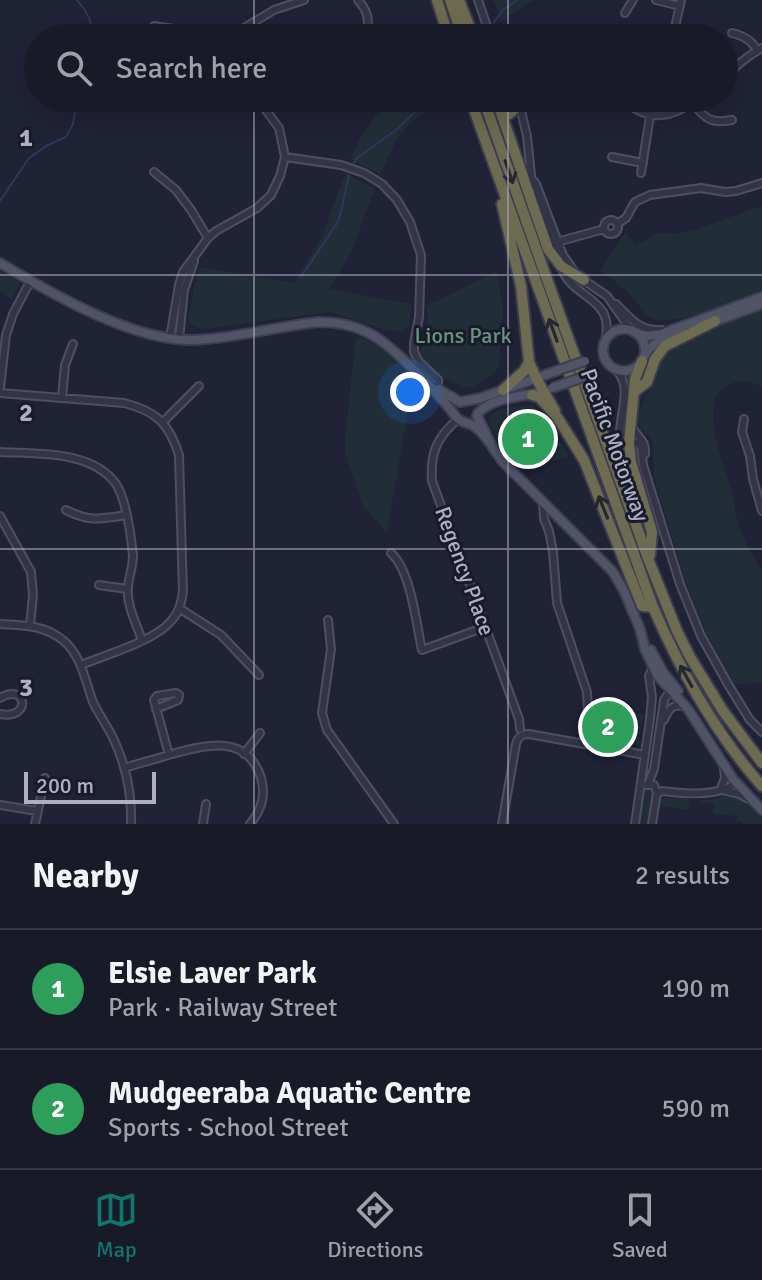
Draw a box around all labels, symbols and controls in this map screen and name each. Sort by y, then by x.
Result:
search box [24,24,738,112]
icon: search [52,46,96,90]
text: Search here [116,50,267,87]
text: 1 [19,122,33,154]
one-way arrow [502,159,517,184]
one-way arrow [544,318,559,343]
park label: Lions Park [414,322,512,349]
street label: Pacific Motorway [575,365,655,526]
your location [390,372,430,412]
text: 2 [19,397,33,429]
pin: 1 [502,409,554,469]
one-way arrow [595,495,609,520]
street label: Regency Place [429,503,501,639]
one-way arrow [677,665,693,688]
text: 3 [19,672,33,704]
pin: 2 [582,697,634,757]
scale bar [24,768,156,804]
text: 200 m [36,772,94,799]
text: Nearby [32,855,139,897]
text: 2 results [635,860,730,892]
text: Elsie Laver Park [108,955,317,992]
text: 1 [51,973,65,1005]
text: 190 m [661,973,730,1005]
text: Park · Railway Street [108,992,337,1024]
text: Mudgeeraba Aquatic Centre [108,1075,471,1112]
text: 2 [51,1093,65,1125]
text: 590 m [661,1093,730,1125]
text: Sports · School Street [108,1112,349,1144]
tab: Map [94,1188,138,1263]
tab: Directions [327,1188,423,1263]
tab: Saved [612,1188,668,1263]

